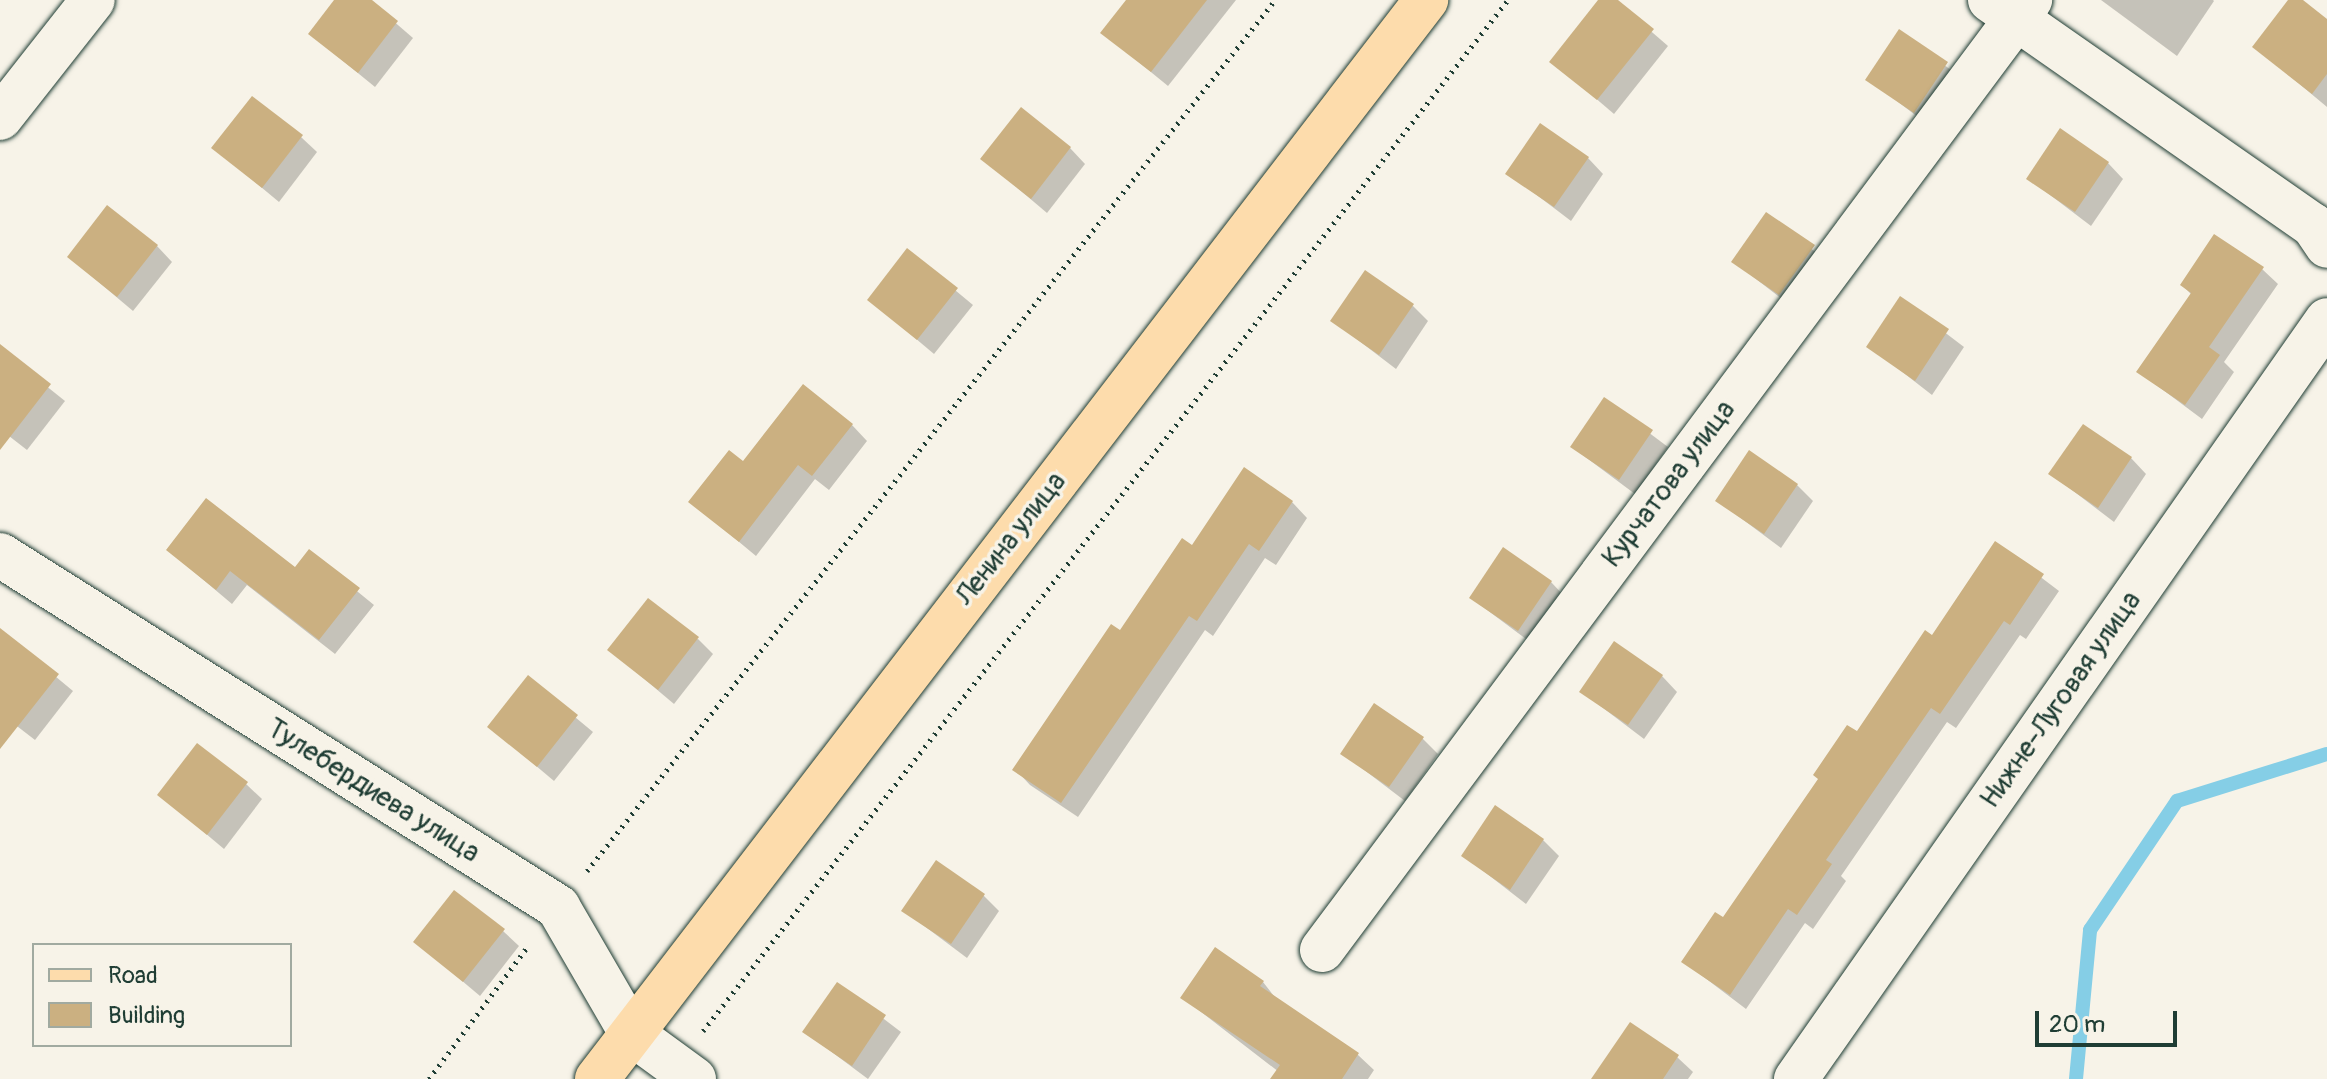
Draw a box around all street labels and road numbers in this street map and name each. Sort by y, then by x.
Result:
street label: Курчатова улица [1595,394,1743,574]
street label: Ленина улица [949,466,1073,612]
street label: Нижне-Луговая улица [1974,585,2148,815]
street label: Тулебердиева улица [260,712,486,870]

